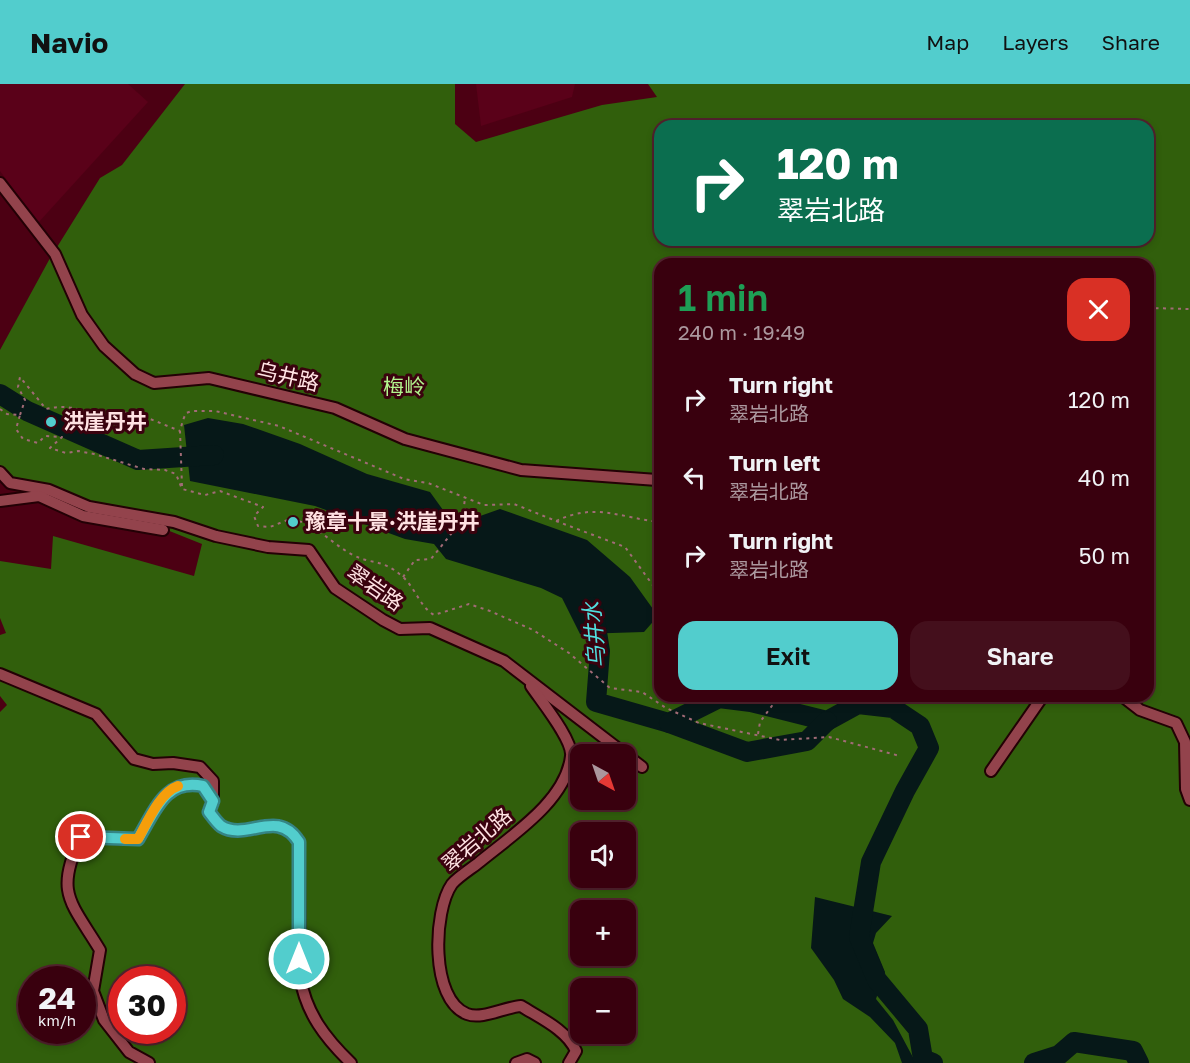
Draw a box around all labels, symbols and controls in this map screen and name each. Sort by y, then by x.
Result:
text: Navio [30,26,108,59]
text: Map [926,29,969,55]
text: Layers [1002,29,1069,55]
text: Share [1102,29,1160,55]
text: 120 m [777,138,899,188]
icon: right [678,144,756,222]
text: 翠岩北路 [777,194,885,226]
text: 1 min [678,276,768,319]
button: close [1067,278,1130,341]
text: 240 m · 19:49 [678,320,805,344]
street label: 乌井路 [255,356,322,396]
text: Turn right [729,371,833,398]
park label: 梅岭 [383,373,425,399]
icon: right [678,383,711,416]
text: 120 m [1068,386,1130,413]
text: 翠岩北路 [729,401,809,425]
place label: 洪崖丹井 [63,408,147,434]
marker: 洪崖丹井 [44,415,58,429]
text: Turn left [729,449,820,476]
icon: left [678,461,711,494]
text: 40 m [1078,464,1130,491]
text: 翠岩北路 [729,479,809,503]
place label: 豫章十景·洪崖丹井 [305,508,480,534]
marker: 豫章十景·洪崖丹井 [286,515,300,529]
text: Turn right [729,527,833,554]
icon: right [678,539,711,572]
text: 50 m [1079,542,1130,569]
text: 翠岩北路 [729,557,809,581]
street label: 翠岩路 [342,558,409,616]
water label: 乌井水 [577,600,610,669]
button: Exit [678,621,898,690]
button: Share [910,621,1130,690]
north arrow [570,744,636,810]
map controls [570,744,636,1044]
street label: 翠岩北路 [436,802,517,877]
pin [55,811,106,862]
icon: arrive [64,820,97,853]
button: sound [570,822,636,888]
button: + [570,900,636,966]
position arrow [267,927,331,991]
speed limit sign: 30 [108,966,186,1044]
button: − [570,978,636,1044]
text: 24 [38,980,76,1016]
text: km/h [38,1011,76,1029]

